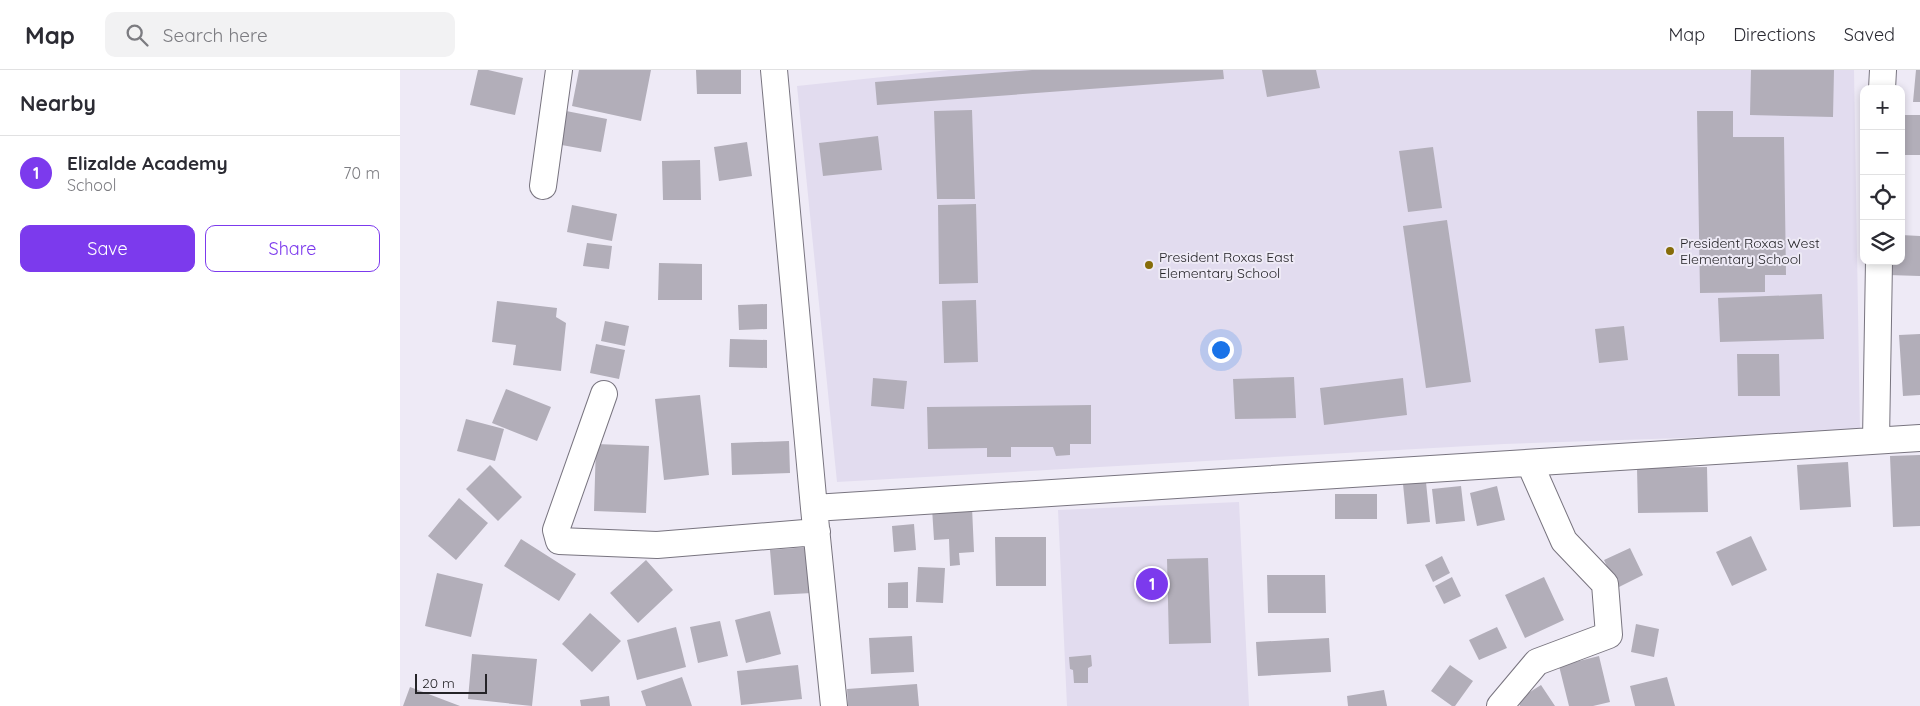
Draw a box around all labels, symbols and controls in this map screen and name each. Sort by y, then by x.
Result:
search box [105,12,455,57]
text: Map [25,20,75,50]
icon: search [123,21,151,49]
text: Search here [163,23,268,47]
text: Map [1668,23,1705,46]
text: Directions [1733,23,1816,46]
text: Saved [1844,23,1895,46]
map controls [1860,85,1905,265]
button: + [1860,85,1905,130]
text: Nearby [20,90,96,116]
button: − [1860,130,1905,175]
text: Elizalde Academy [67,151,228,175]
text: 1 [33,163,39,183]
text: 70 m [343,163,380,183]
text: School [67,175,116,195]
button: locate [1860,175,1905,220]
button: layers [1860,220,1905,265]
button: Save [20,225,195,272]
button: Share [205,225,380,272]
place label: President Roxas West Elementary School [1680,234,1820,268]
marker: President Roxas West Elementary School [1664,245,1676,257]
place label: President Roxas East Elementary School [1159,248,1294,282]
marker: President Roxas East Elementary School [1143,259,1155,271]
your location [1208,337,1234,363]
pin: 1 [1136,565,1168,603]
scale bar [415,671,488,694]
text: 20 m [422,674,455,692]

